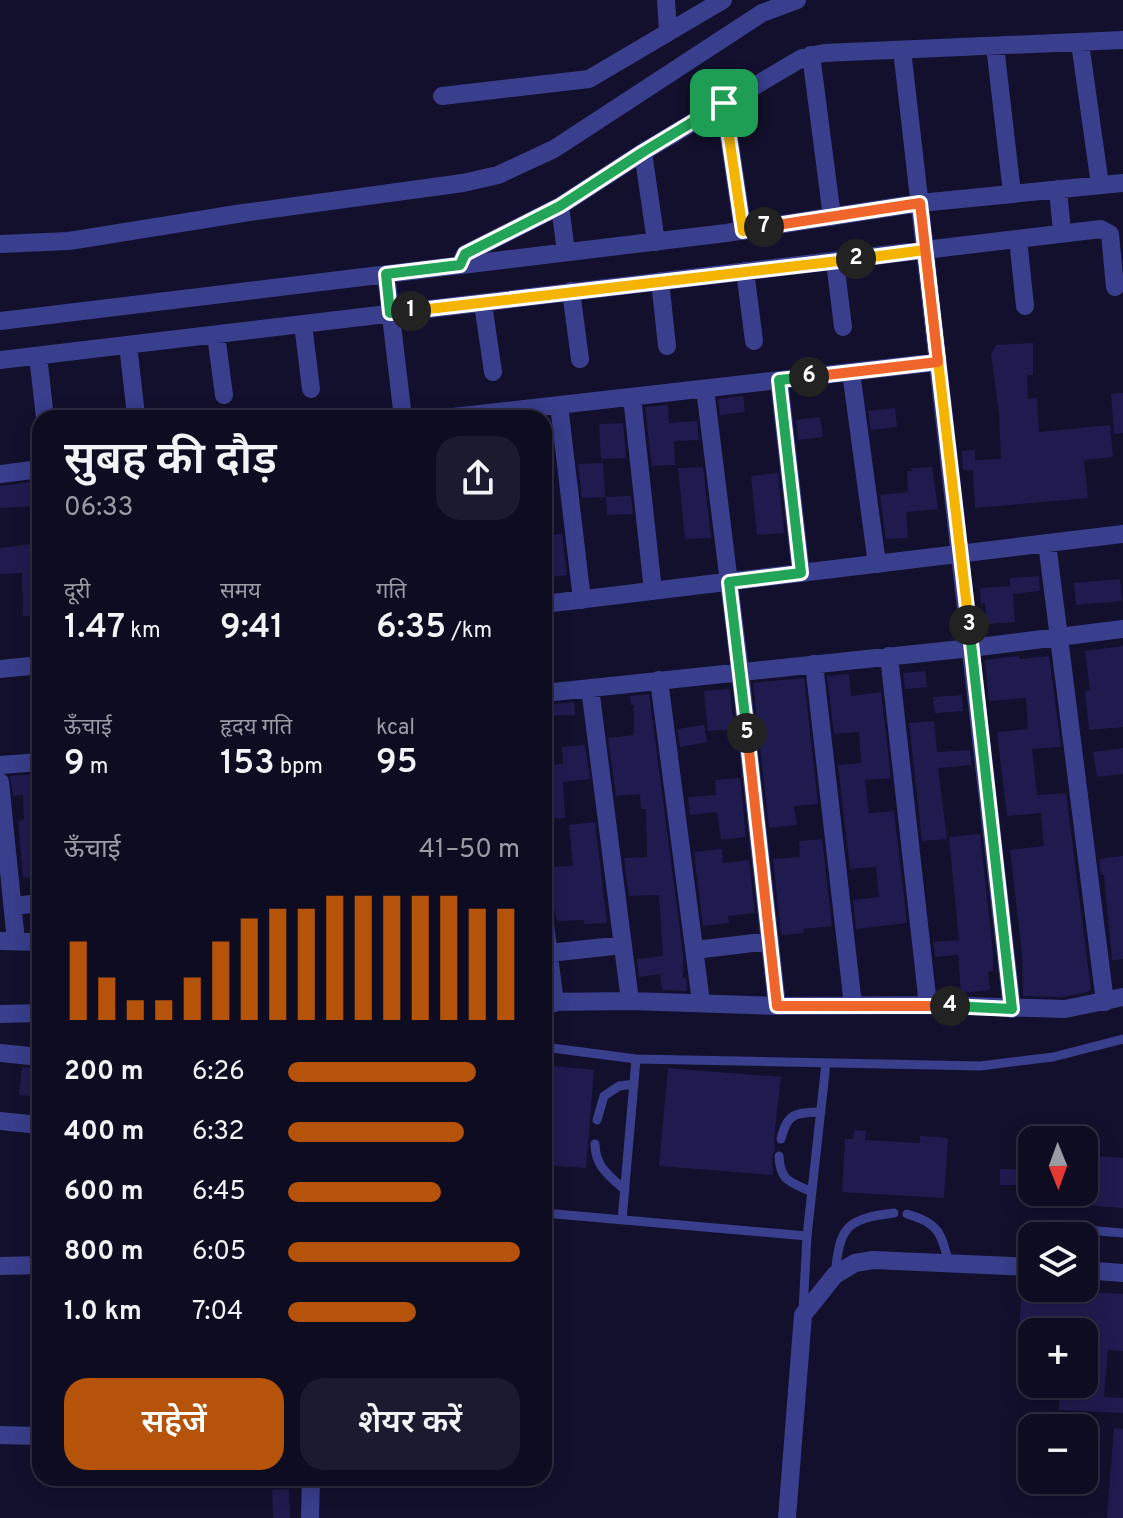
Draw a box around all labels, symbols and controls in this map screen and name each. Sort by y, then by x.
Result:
pin [690,69,758,137]
icon: arrive [702,81,746,125]
pin: 7 [744,207,784,247]
text: 7 [758,213,770,240]
pin: 2 [836,239,876,279]
text: 2 [849,245,863,272]
pin: 1 [391,291,431,331]
text: 1 [407,297,415,324]
pin: 6 [789,357,829,397]
text: 6 [802,363,816,390]
text: सुबह की दौड़ [64,434,277,490]
button: share [436,436,520,520]
text: 06:33 [64,492,133,525]
text: दूरी [64,579,90,606]
text: समय [220,579,261,606]
text: गति [376,579,407,606]
pin: 3 [949,605,989,645]
text: 1.47 [64,607,125,650]
text: 9:41 [220,607,284,650]
text: 6:35 [376,607,446,650]
text: 3 [962,611,976,638]
text: km [125,618,161,645]
text: /km [446,618,492,645]
pin: 5 [727,713,767,753]
text: ऊँचाई [64,715,112,742]
text: हृदय गति [220,715,292,742]
text: kcal [376,715,415,742]
text: 5 [740,719,754,746]
text: 95 [376,742,418,785]
text: 9 [64,743,85,786]
text: 153 [220,743,275,786]
text: m [85,754,109,781]
text: bpm [275,754,323,781]
text: ऊँचाई [64,834,120,867]
text: 41–50 m [419,834,520,867]
pin: 4 [930,986,970,1026]
text: 4 [943,992,957,1019]
text: 200 m [64,1056,143,1089]
text: 6:26 [192,1056,245,1089]
text: 400 m [64,1116,144,1149]
text: 6:32 [192,1116,244,1149]
north arrow [1018,1126,1098,1206]
map controls [1018,1126,1098,1494]
text: 600 m [64,1176,144,1209]
text: 6:45 [192,1176,246,1209]
button: layers [1018,1222,1098,1302]
text: 800 m [64,1236,144,1269]
text: 6:05 [192,1236,246,1269]
text: 1.0 km [64,1296,142,1329]
text: 7:04 [192,1296,243,1329]
button: + [1018,1318,1098,1398]
button: सहेजें [64,1378,284,1470]
button: शेयर करें [300,1378,520,1470]
button: − [1018,1414,1098,1494]

